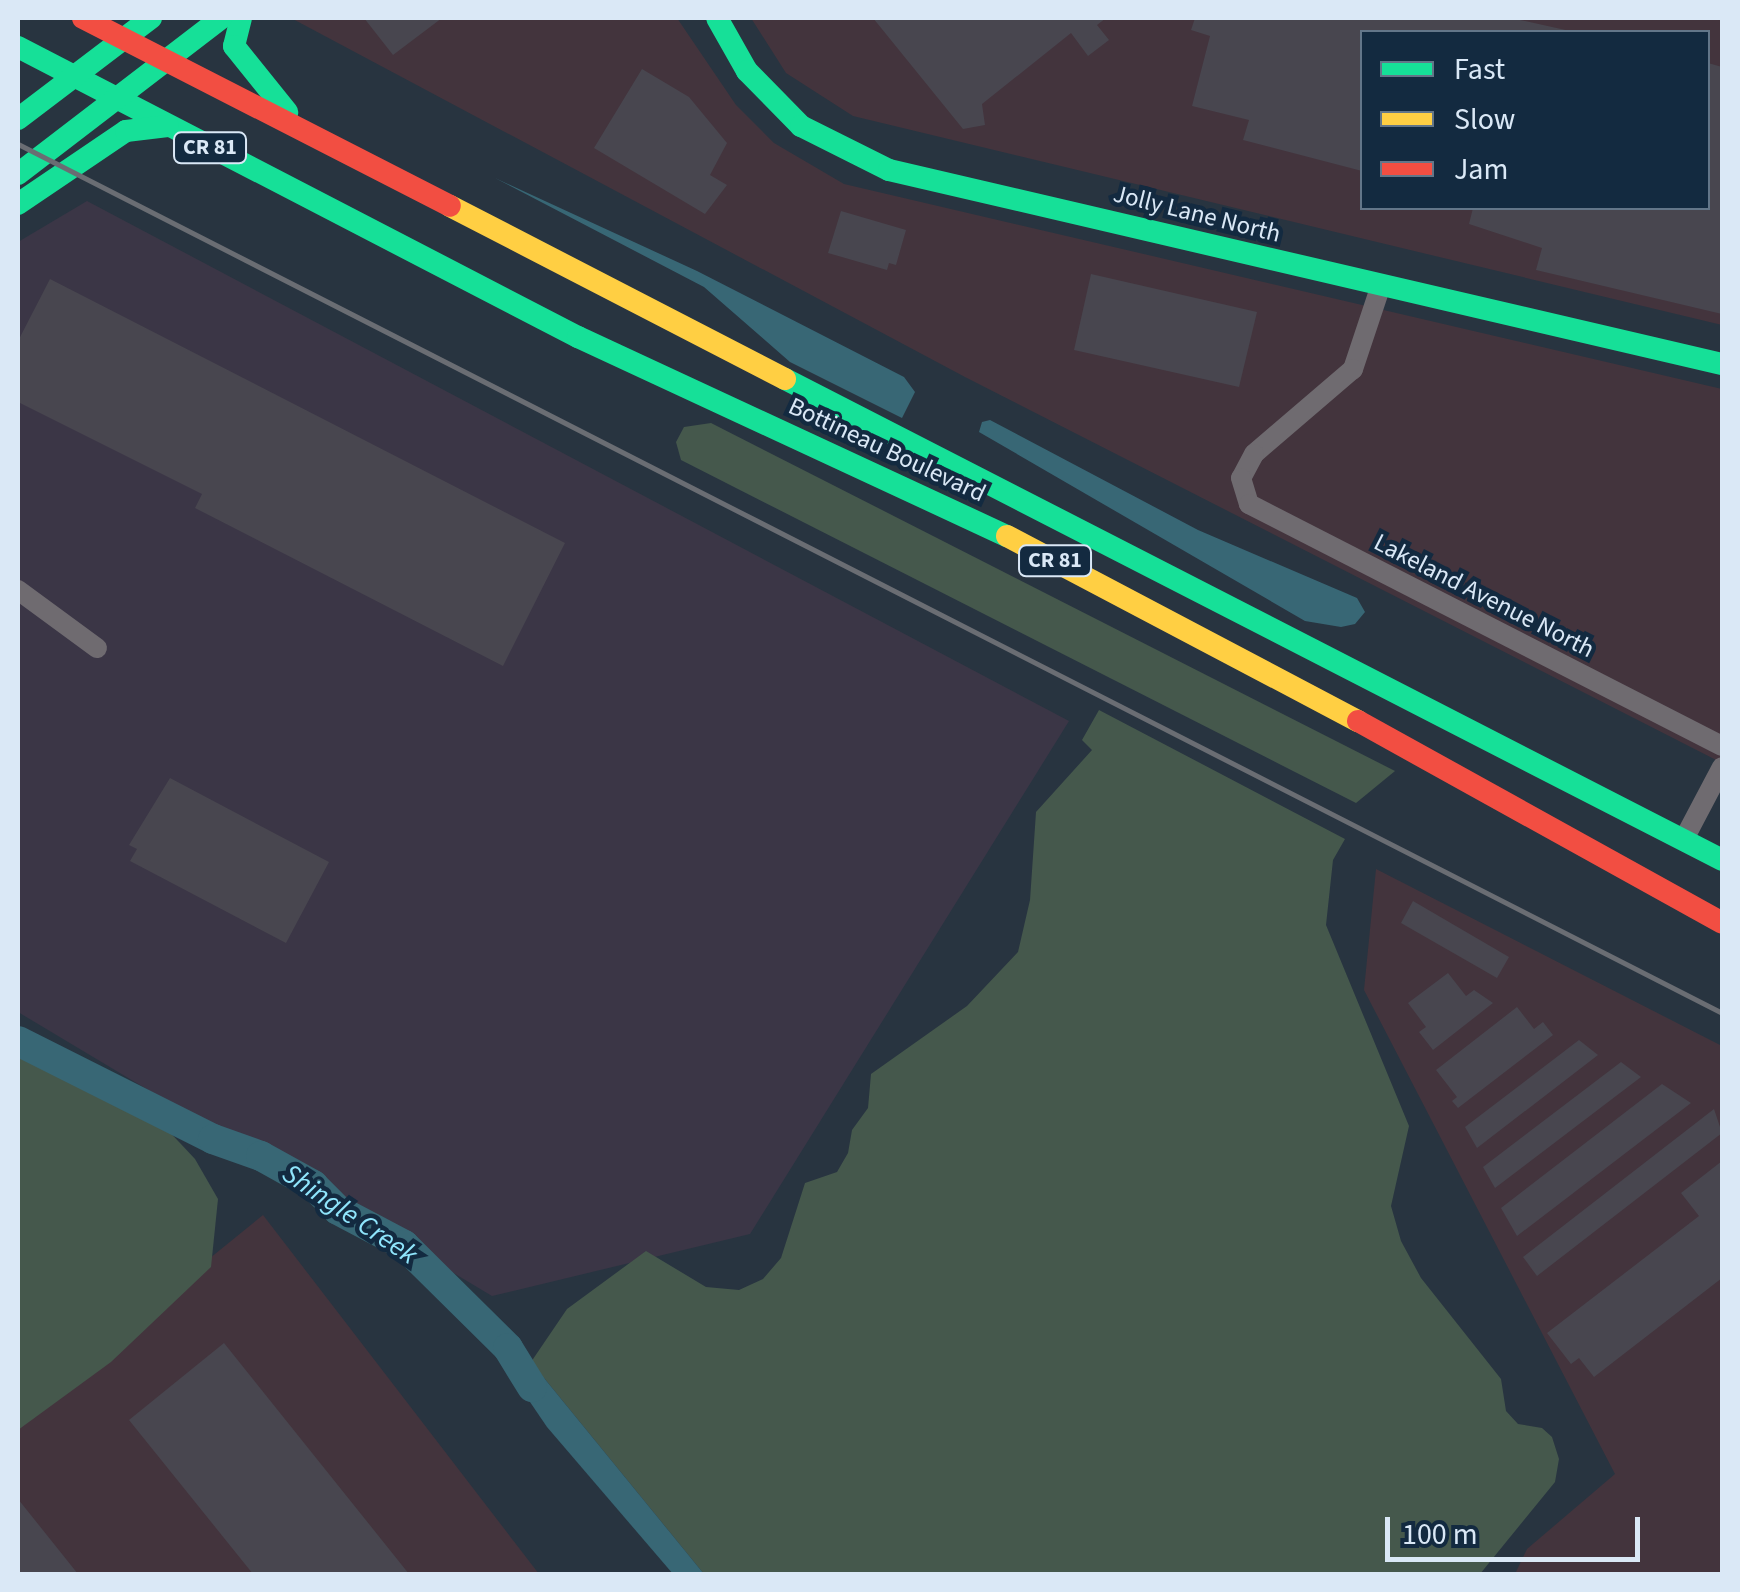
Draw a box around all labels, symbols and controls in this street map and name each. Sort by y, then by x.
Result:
legend [1360,30,1710,210]
text: Fast [1454,48,1505,91]
text: Slow [1454,98,1515,141]
road number: CR 81 [172,131,248,165]
text: Jam [1454,148,1508,191]
street label: Jolly Lane North [1110,179,1284,249]
street label: Bottineau Boulevard [784,391,990,509]
street label: Lakeland Avenue North [1369,527,1599,665]
road number: CR 81 [1018,544,1092,578]
water label: Shingle Creek [276,1156,424,1272]
scale bar [1390,1497,1645,1559]
text: 100 m [1402,1513,1478,1556]

